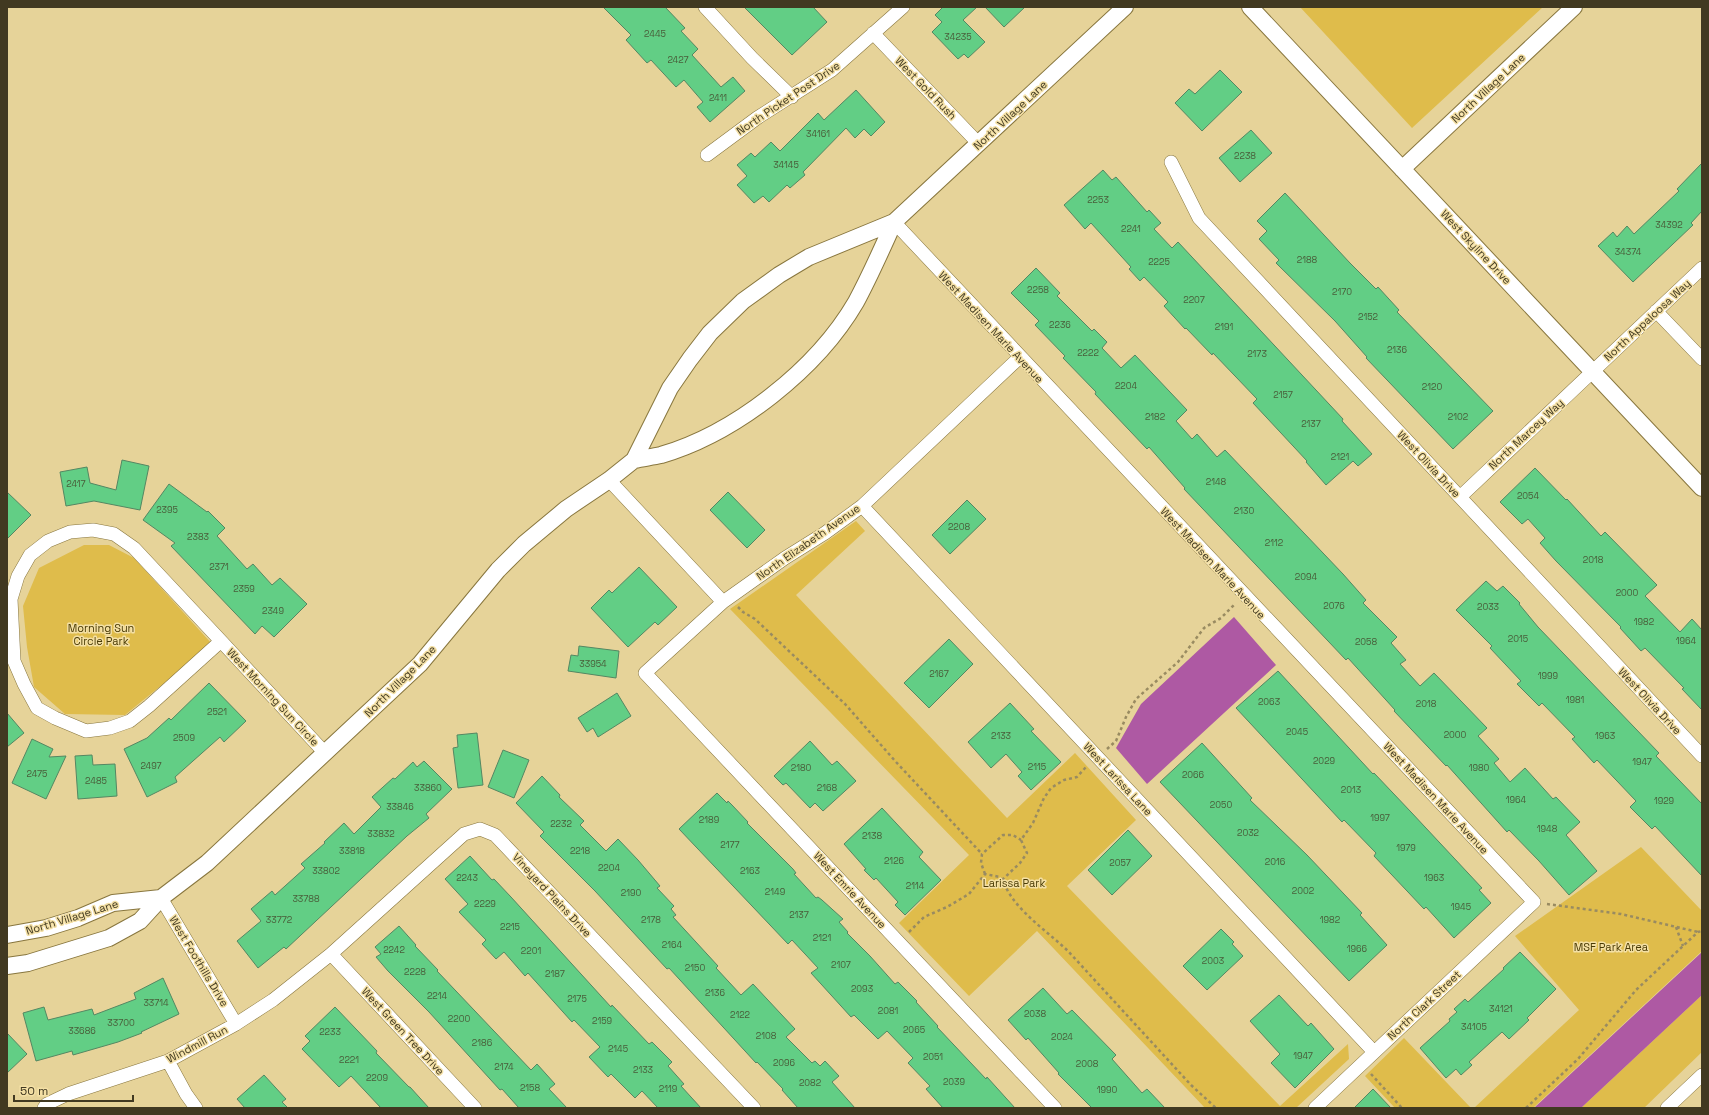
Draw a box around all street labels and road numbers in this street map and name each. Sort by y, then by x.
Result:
street label: North Village Lane [1448,50,1528,126]
street label: West Gold Rush [892,53,960,123]
street label: North Picket Post Drive [734,58,842,138]
street label: North Village Lane [970,77,1050,153]
street label: West Skyline Drive [1438,207,1514,287]
street label: West Madisen Marie Avenue [936,268,1046,386]
street label: North Appaloosa Way [1601,276,1693,364]
street label: North Marcey Way [1486,396,1566,472]
street label: West Olivia Drive [1394,428,1464,500]
street label: North Elizabeth Avenue [754,501,862,583]
street label: West Madisen Marie Avenue [1158,504,1268,622]
street label: North Village Lane [361,642,439,720]
street label: West Morning Sun Circle [224,645,322,749]
street label: West Olivia Drive [1615,665,1685,737]
street label: West Larissa Lane [1080,739,1156,819]
street label: West Madisen Marie Avenue [1381,739,1491,857]
street label: West Emrie Avenue [811,849,889,931]
street label: Vineyard Plains Drive [509,850,595,940]
street label: North Village Lane [24,896,120,938]
street label: West Foothills Drive [166,913,232,1009]
street label: North Clark Street [1384,967,1464,1043]
street label: West Green Tree Drive [359,984,447,1078]
street label: Windmill Run [164,1022,230,1066]

